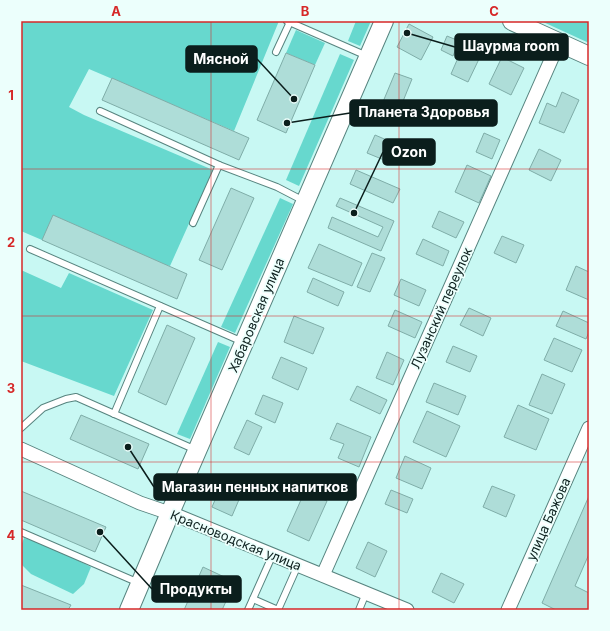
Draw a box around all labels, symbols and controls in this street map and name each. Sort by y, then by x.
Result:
text: A [111,3,121,19]
text: B [301,3,310,19]
text: C [489,3,499,19]
callout: Шаурма room [455,34,568,60]
text: Шаурма room [462,37,560,54]
callout: Мясной [186,46,257,72]
text: Мясной [193,50,249,67]
text: 1 [8,87,14,103]
callout: Планета Здоровья [350,100,497,126]
text: Планета Здоровья [358,103,490,120]
callout: Ozon [383,139,435,165]
text: Ozon [391,143,427,160]
text: 2 [7,234,15,250]
street label: Лузанский переулок [407,245,475,371]
street label: Хабаровская улица [225,255,287,375]
text: 3 [7,380,15,396]
callout: Магазин пенных напитков [154,474,356,500]
street label: улица Бажова [523,475,573,563]
text: Магазин пенных напитков [162,478,348,495]
street label: Красноводская улица [168,506,304,574]
text: 4 [7,527,16,543]
callout: Продукты [152,576,241,602]
text: Продукты [160,580,232,597]

